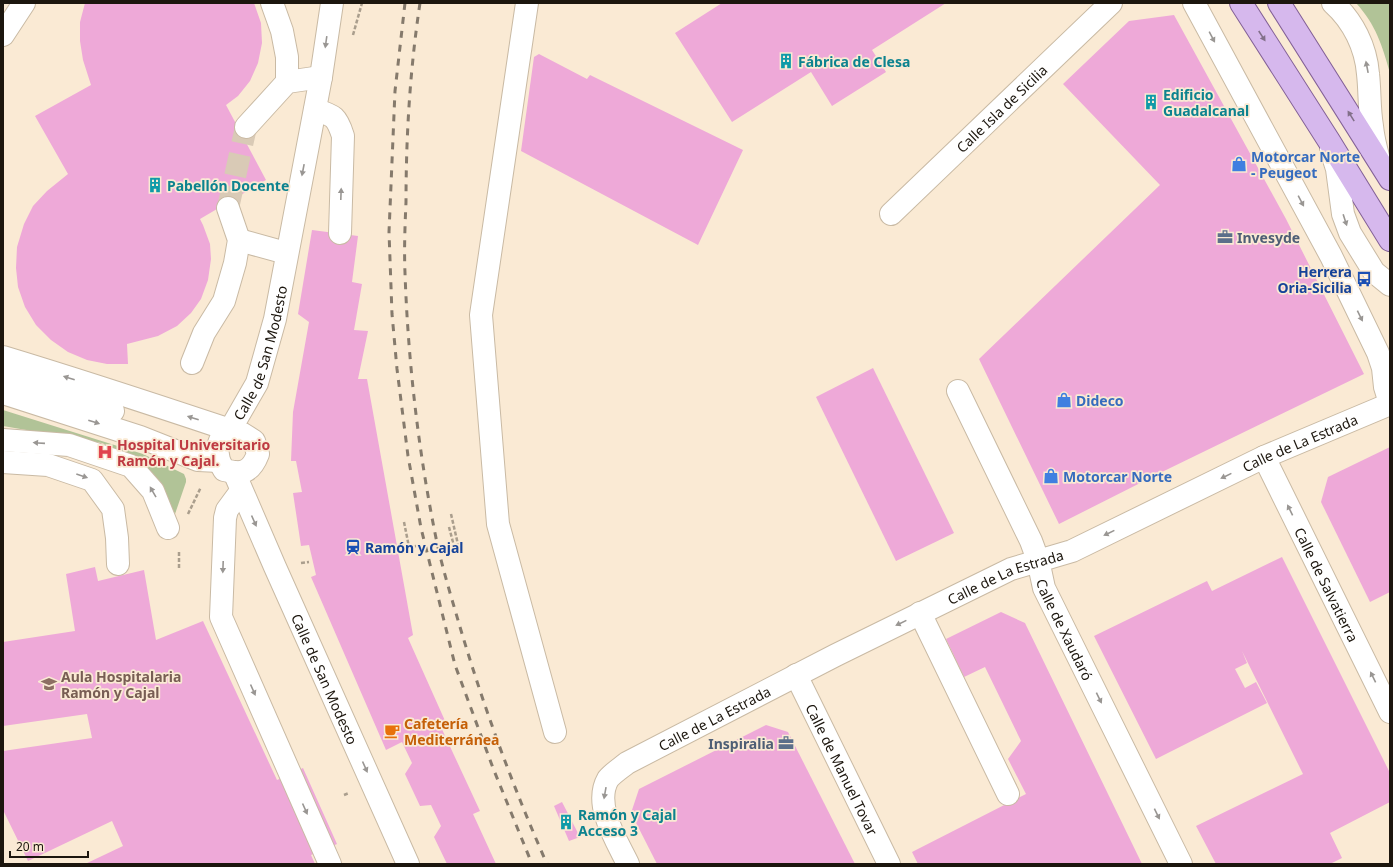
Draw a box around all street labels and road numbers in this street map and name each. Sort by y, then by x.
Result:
street label: Calle Isla de Sicilia [952,60,1051,156]
street label: Calle de San Modesto [228,284,291,423]
street label: Calle de La Estrada [1239,409,1360,476]
street label: Calle de Salvatierra [1291,524,1363,645]
street label: Calle de La Estrada [944,545,1065,608]
street label: Calle de Xaudaró [1033,577,1098,683]
street label: Calle de San Modesto [287,610,363,747]
street label: Calle de La Estrada [655,681,774,755]
street label: Calle de Manuel Tovar [802,700,883,838]

